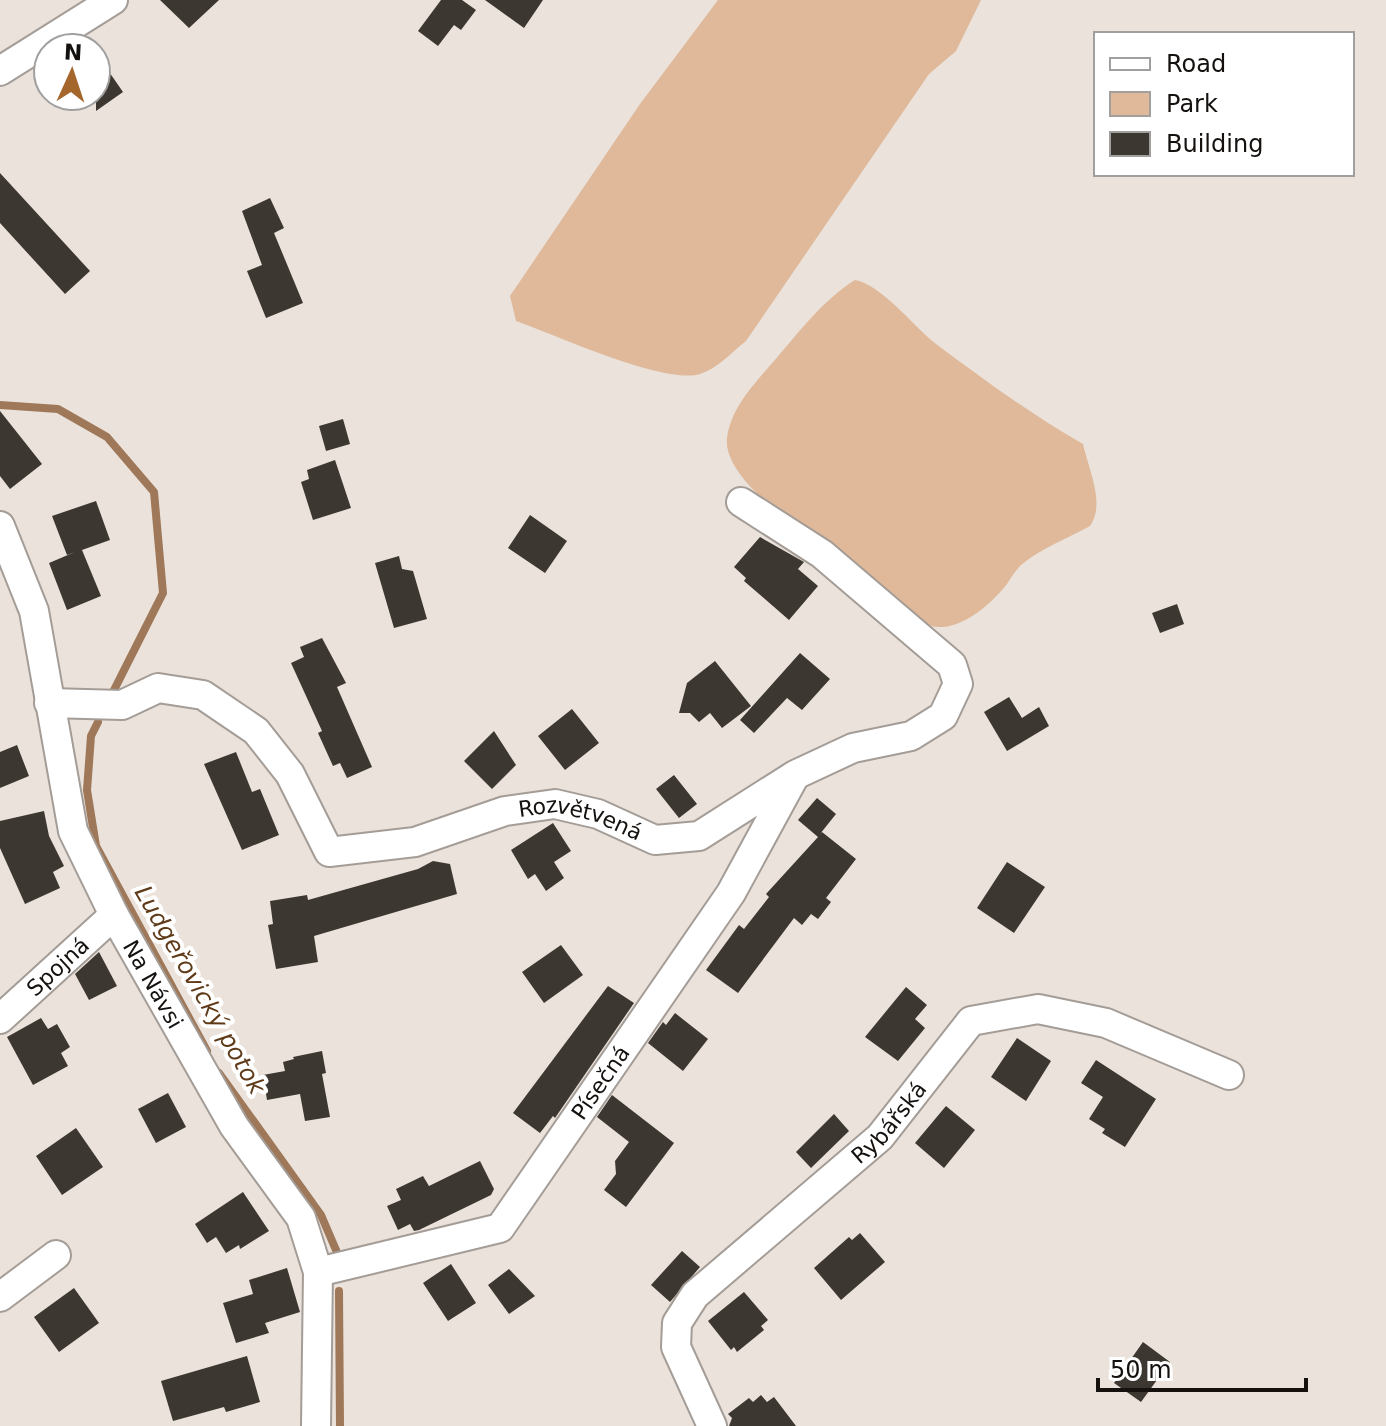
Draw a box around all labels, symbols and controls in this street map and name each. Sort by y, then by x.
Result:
north arrow [32,32,112,112]
legend [1094,32,1354,176]
text: N [63,40,83,65]
text: Road [1166,50,1226,78]
text: Park [1166,90,1218,118]
text: Building [1166,130,1263,158]
street label: Rozvětvená [517,792,646,846]
water label: Ludgeřovický potok [129,881,272,1100]
street label: Spojná [22,932,94,1001]
street label: Na Návsi [118,936,188,1033]
street label: Písečná [567,1041,635,1124]
street label: Rybářská [846,1077,932,1169]
scale bar [1098,1342,1306,1392]
text: 50 m [1110,1356,1172,1384]

